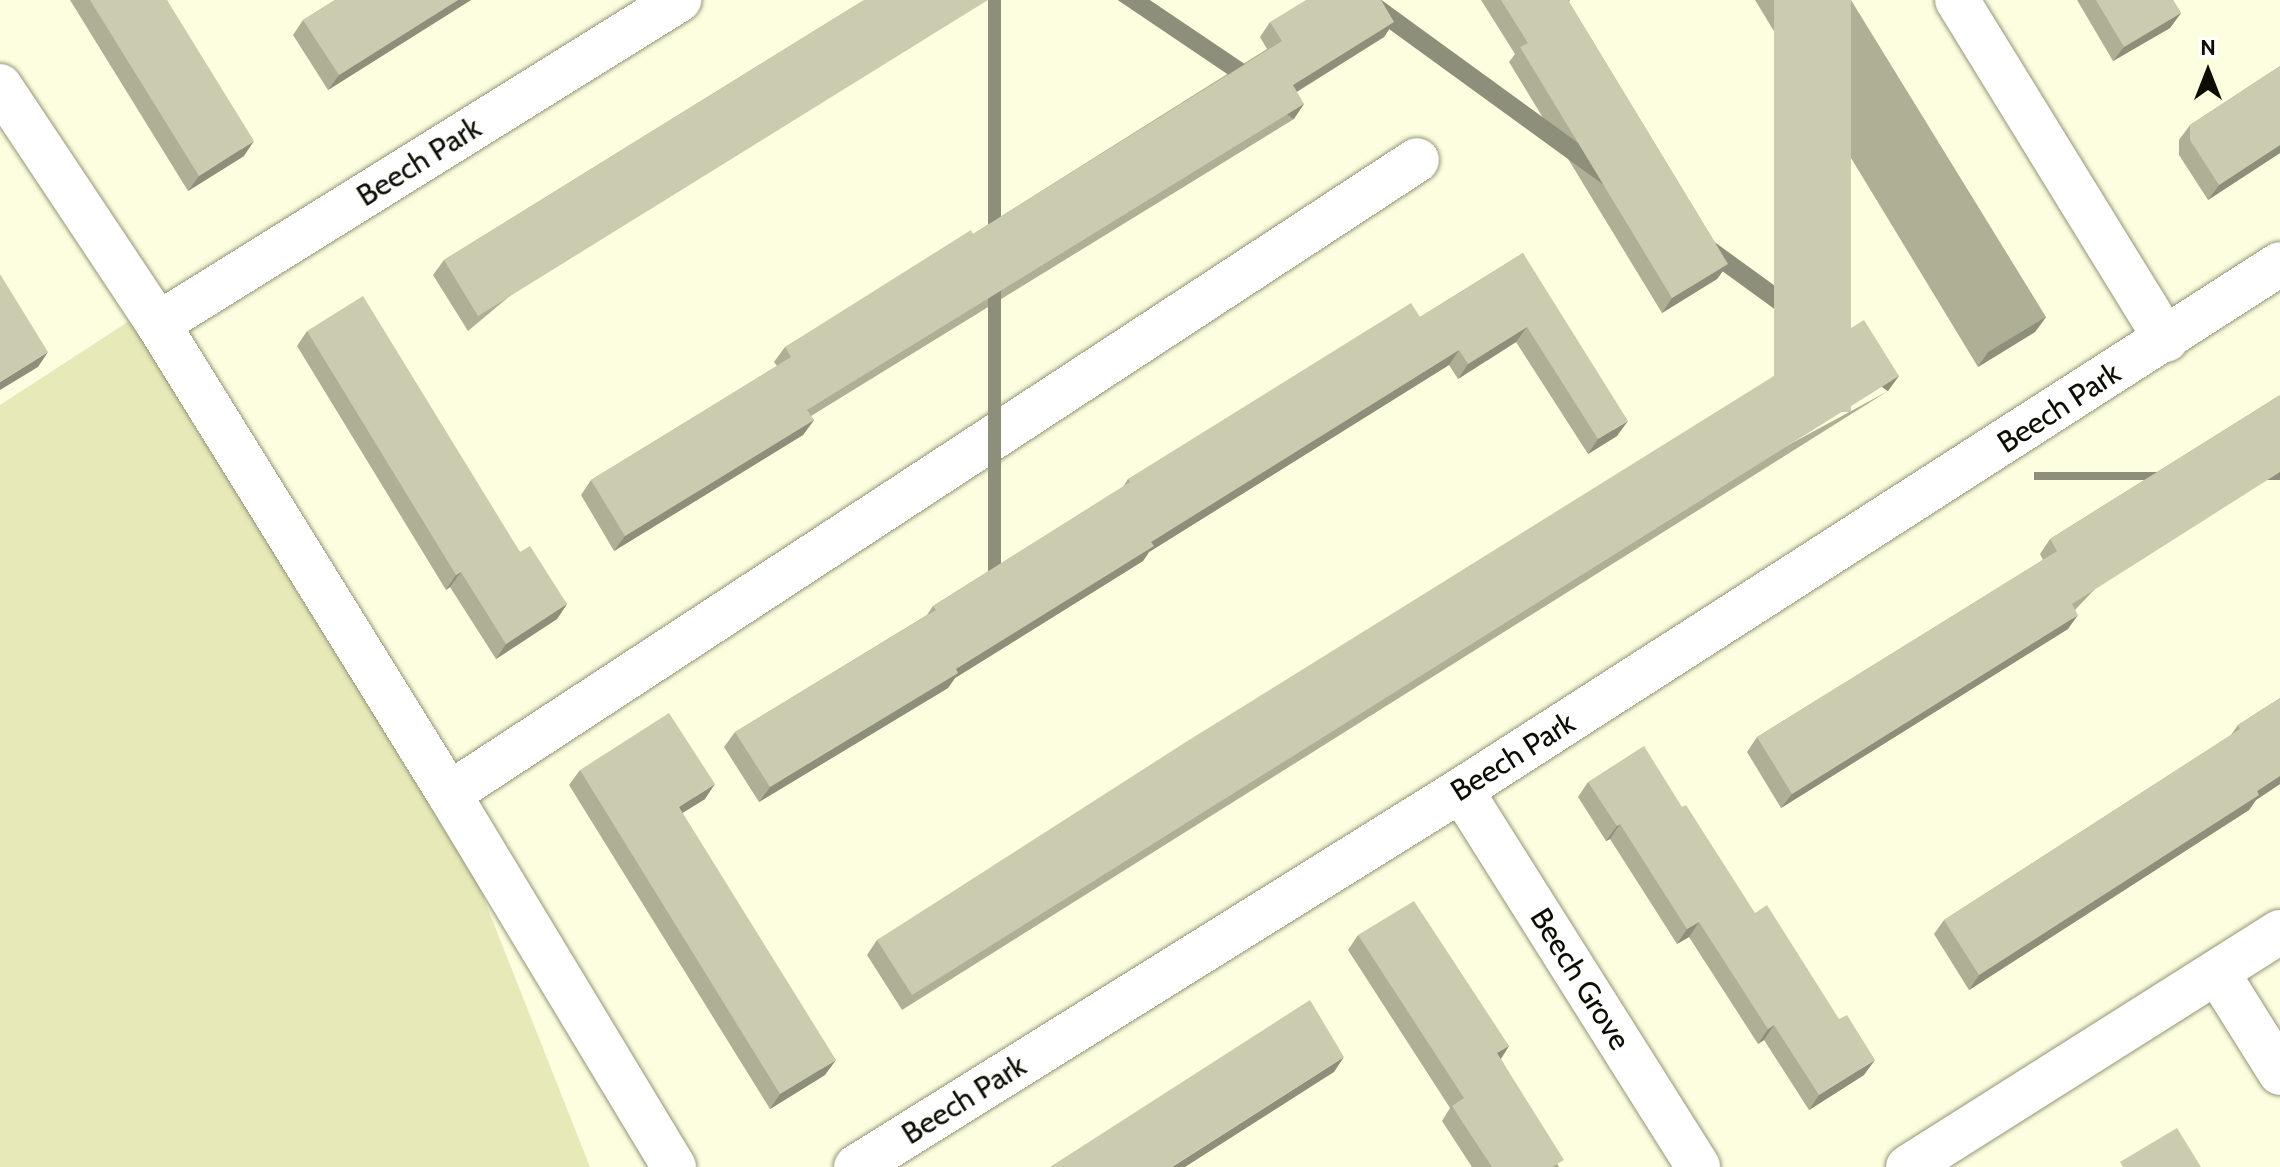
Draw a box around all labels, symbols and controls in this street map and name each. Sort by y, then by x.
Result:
north arrow [2168,32,2248,112]
text: N [2200,34,2216,61]
street label: Beech Park [350,110,488,214]
street label: Beech Park [1991,355,2127,461]
street label: Beech Park [1444,705,1582,809]
street label: Beech Grove [1522,901,1638,1057]
street label: Beech Park [895,1048,1033,1152]

